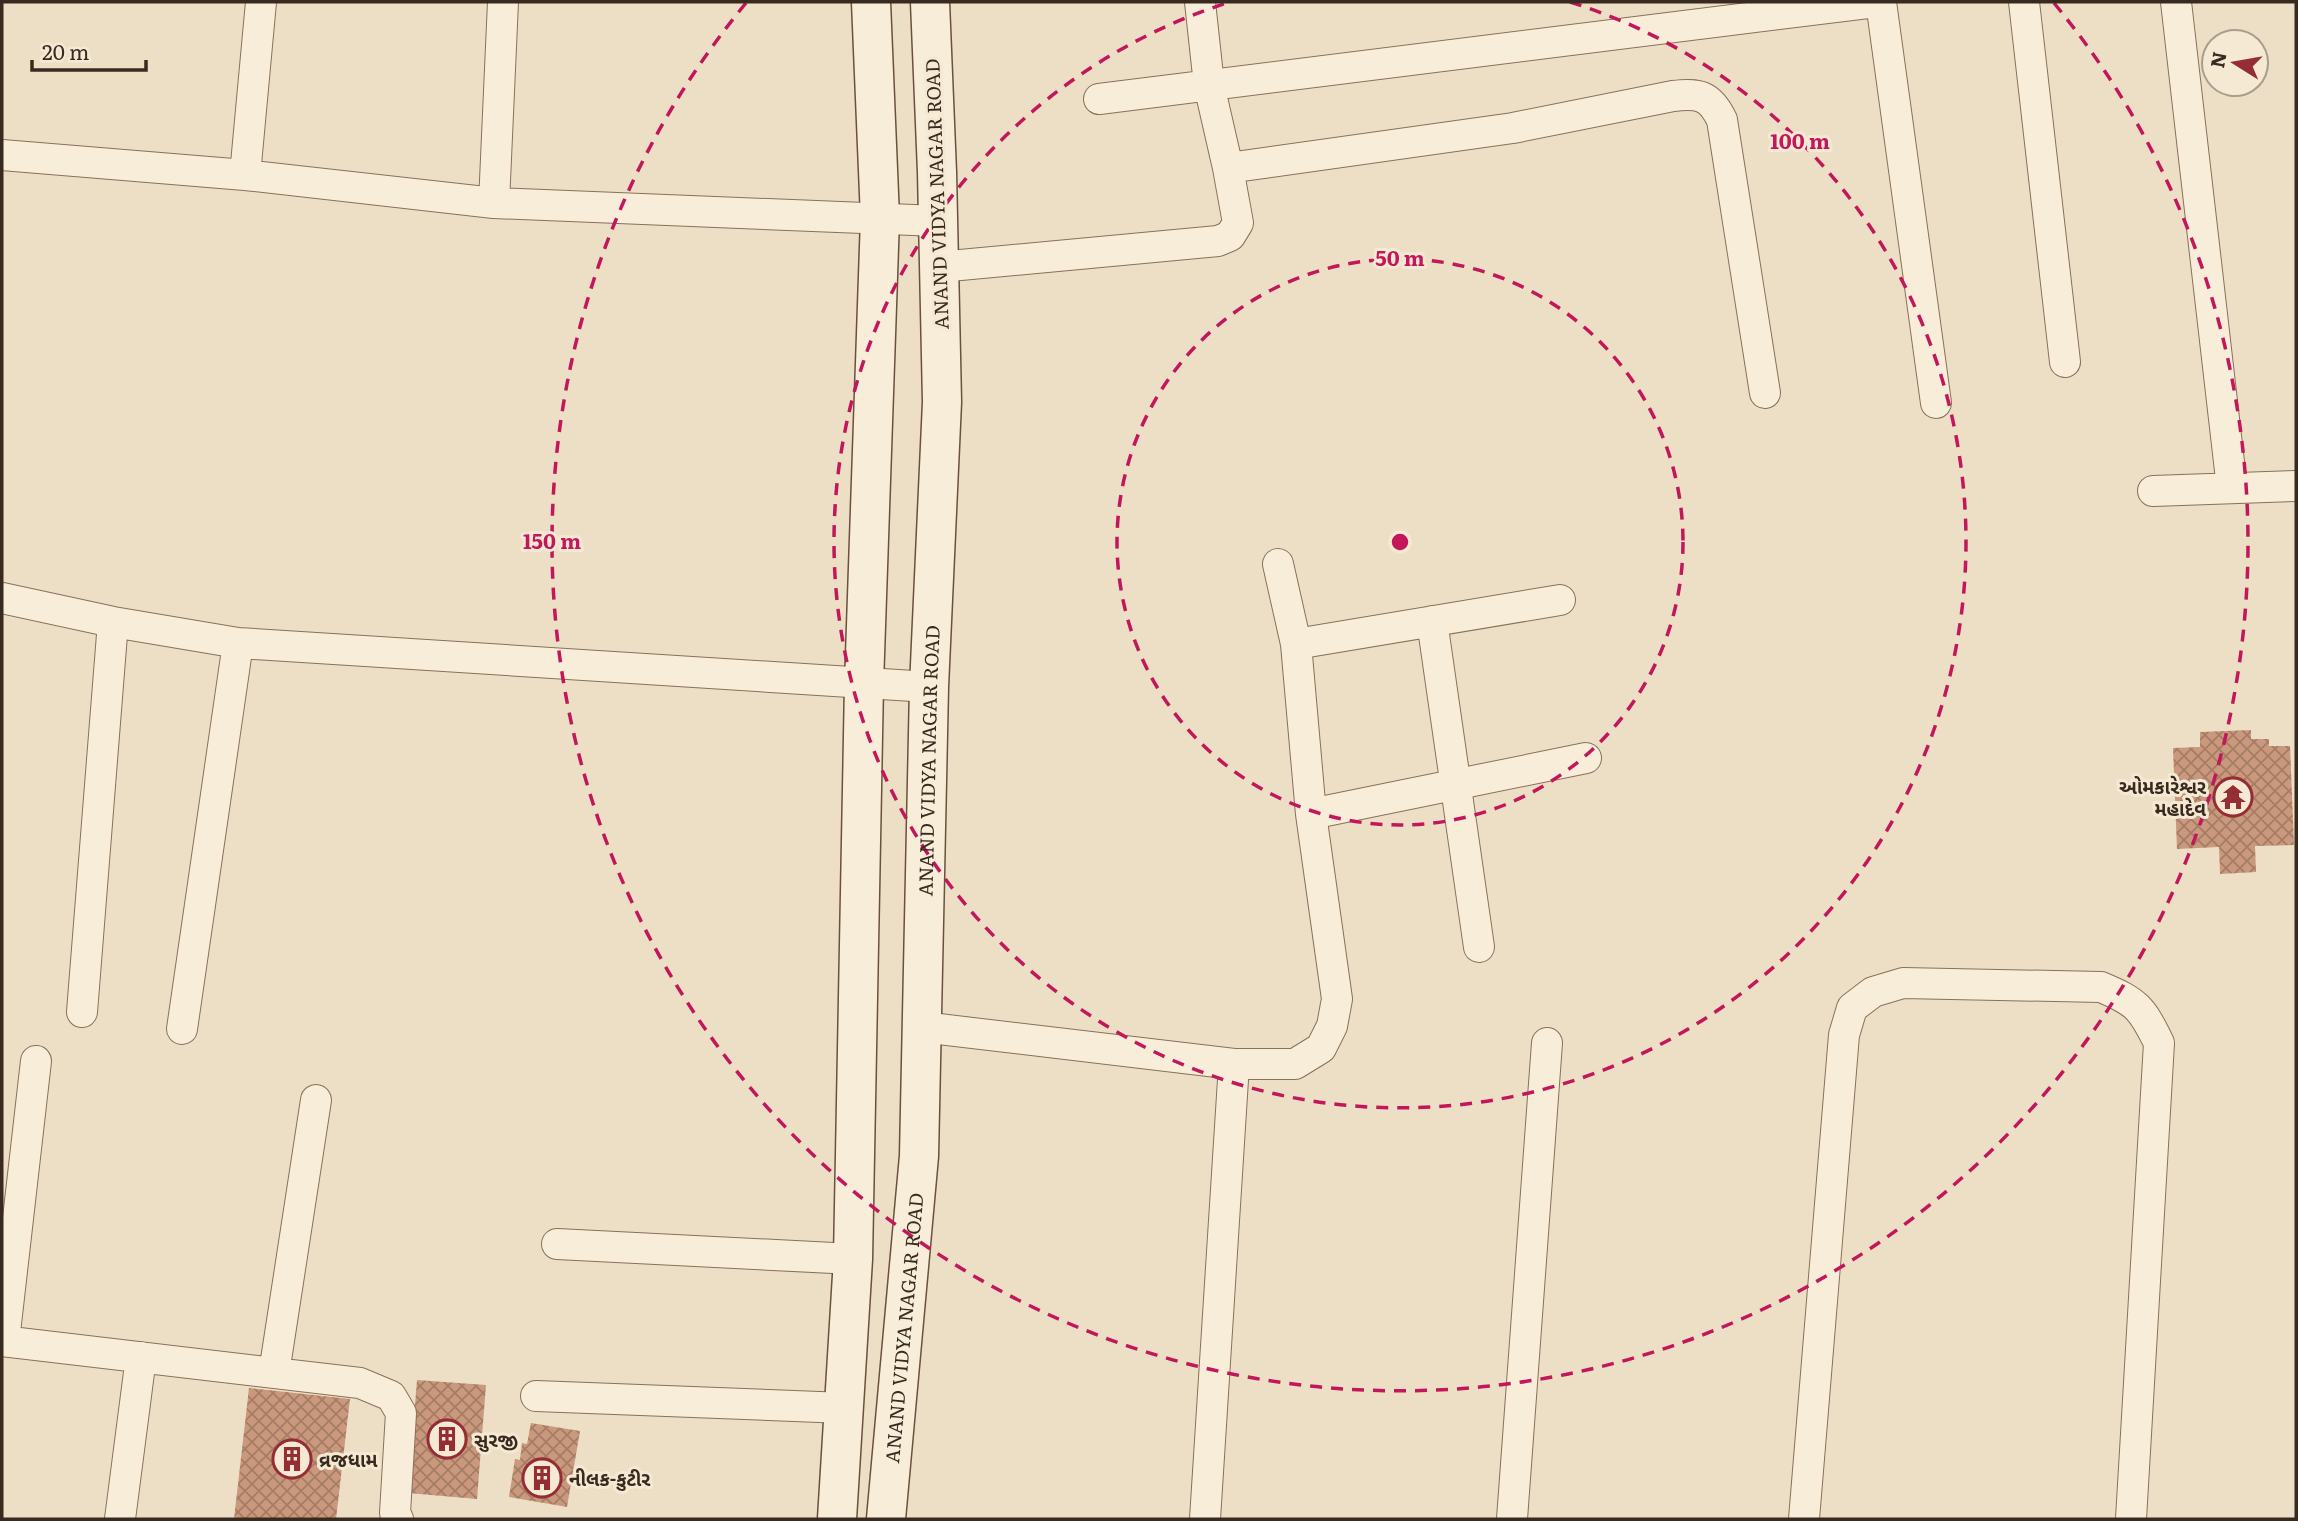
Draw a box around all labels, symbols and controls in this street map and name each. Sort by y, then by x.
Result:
scale bar [32,28,145,72]
north arrow [2200,28,2270,98]
text: 20 m [42,35,89,66]
text: N [2202,49,2233,70]
street label: ANAND VIDYA NAGAR ROAD [917,58,955,330]
text: 100 m [1770,124,1830,155]
text: 50 m [1375,241,1425,272]
text: 150 m [523,524,581,555]
centre of rings [1388,530,1412,554]
street label: ANAND VIDYA NAGAR ROAD [911,624,946,897]
place label: ઓમકારેશ્વર મહાદેવ [2119,772,2207,822]
temple icon: ઓમકારેશ્વર મહાદેવ [2212,776,2254,818]
street label: ANAND VIDYA NAGAR ROAD [877,1191,930,1464]
building icon: સુરજી [426,1418,468,1460]
place label: સુરજી [474,1425,518,1453]
building icon: વ્રજધામ [271,1438,313,1480]
place label: વ્રજધામ [319,1445,378,1473]
building icon: નીલક-કુટીર [521,1457,563,1499]
place label: નીલક-કુટીર [569,1464,651,1492]

